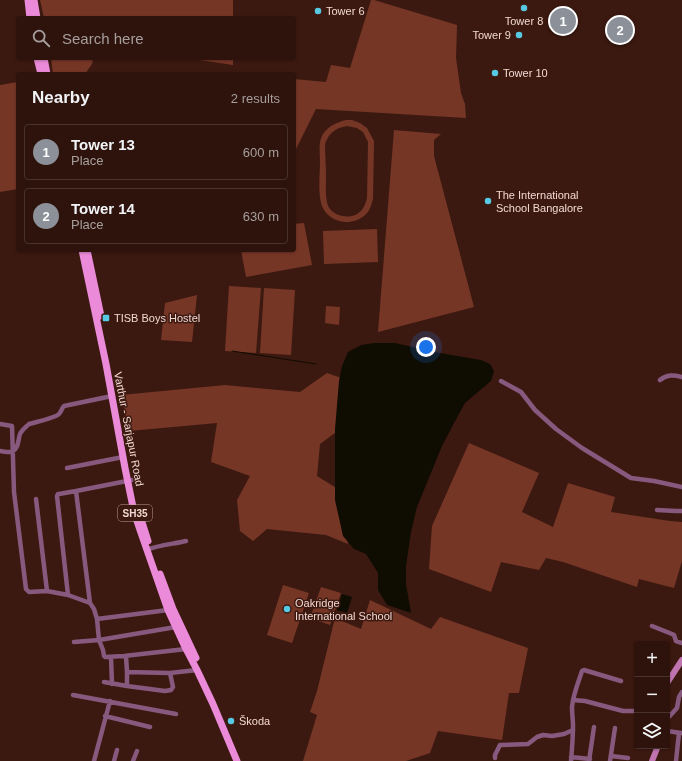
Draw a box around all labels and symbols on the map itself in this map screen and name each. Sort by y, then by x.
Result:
marker: Tower 8 [519,3,529,13]
place label: Tower 6 [326,5,365,17]
marker: Tower 6 [313,6,323,16]
pin: 1 [550,6,576,36]
place label: Tower 8 [505,15,543,27]
pin: 2 [607,15,633,45]
place label: Tower 9 [472,29,511,41]
marker: Tower 9 [514,30,524,40]
place label: Tower 10 [503,67,548,79]
marker: Tower 10 [490,68,500,78]
place label: The International School Bangalore [496,189,583,214]
marker: The International School Bangalore [483,196,493,206]
place label: TISB Boys Hostel [114,312,200,324]
marker: TISB Boys Hostel [101,313,111,323]
your location [416,337,436,357]
street label: Varthur - Sarjapur Road [112,371,146,487]
road number: SH35 [118,505,152,521]
place label: Oakridge International School [295,597,392,622]
marker: Oakridge International School [282,604,292,614]
place label: Škoda [239,715,271,727]
marker: Škoda [226,716,236,726]

